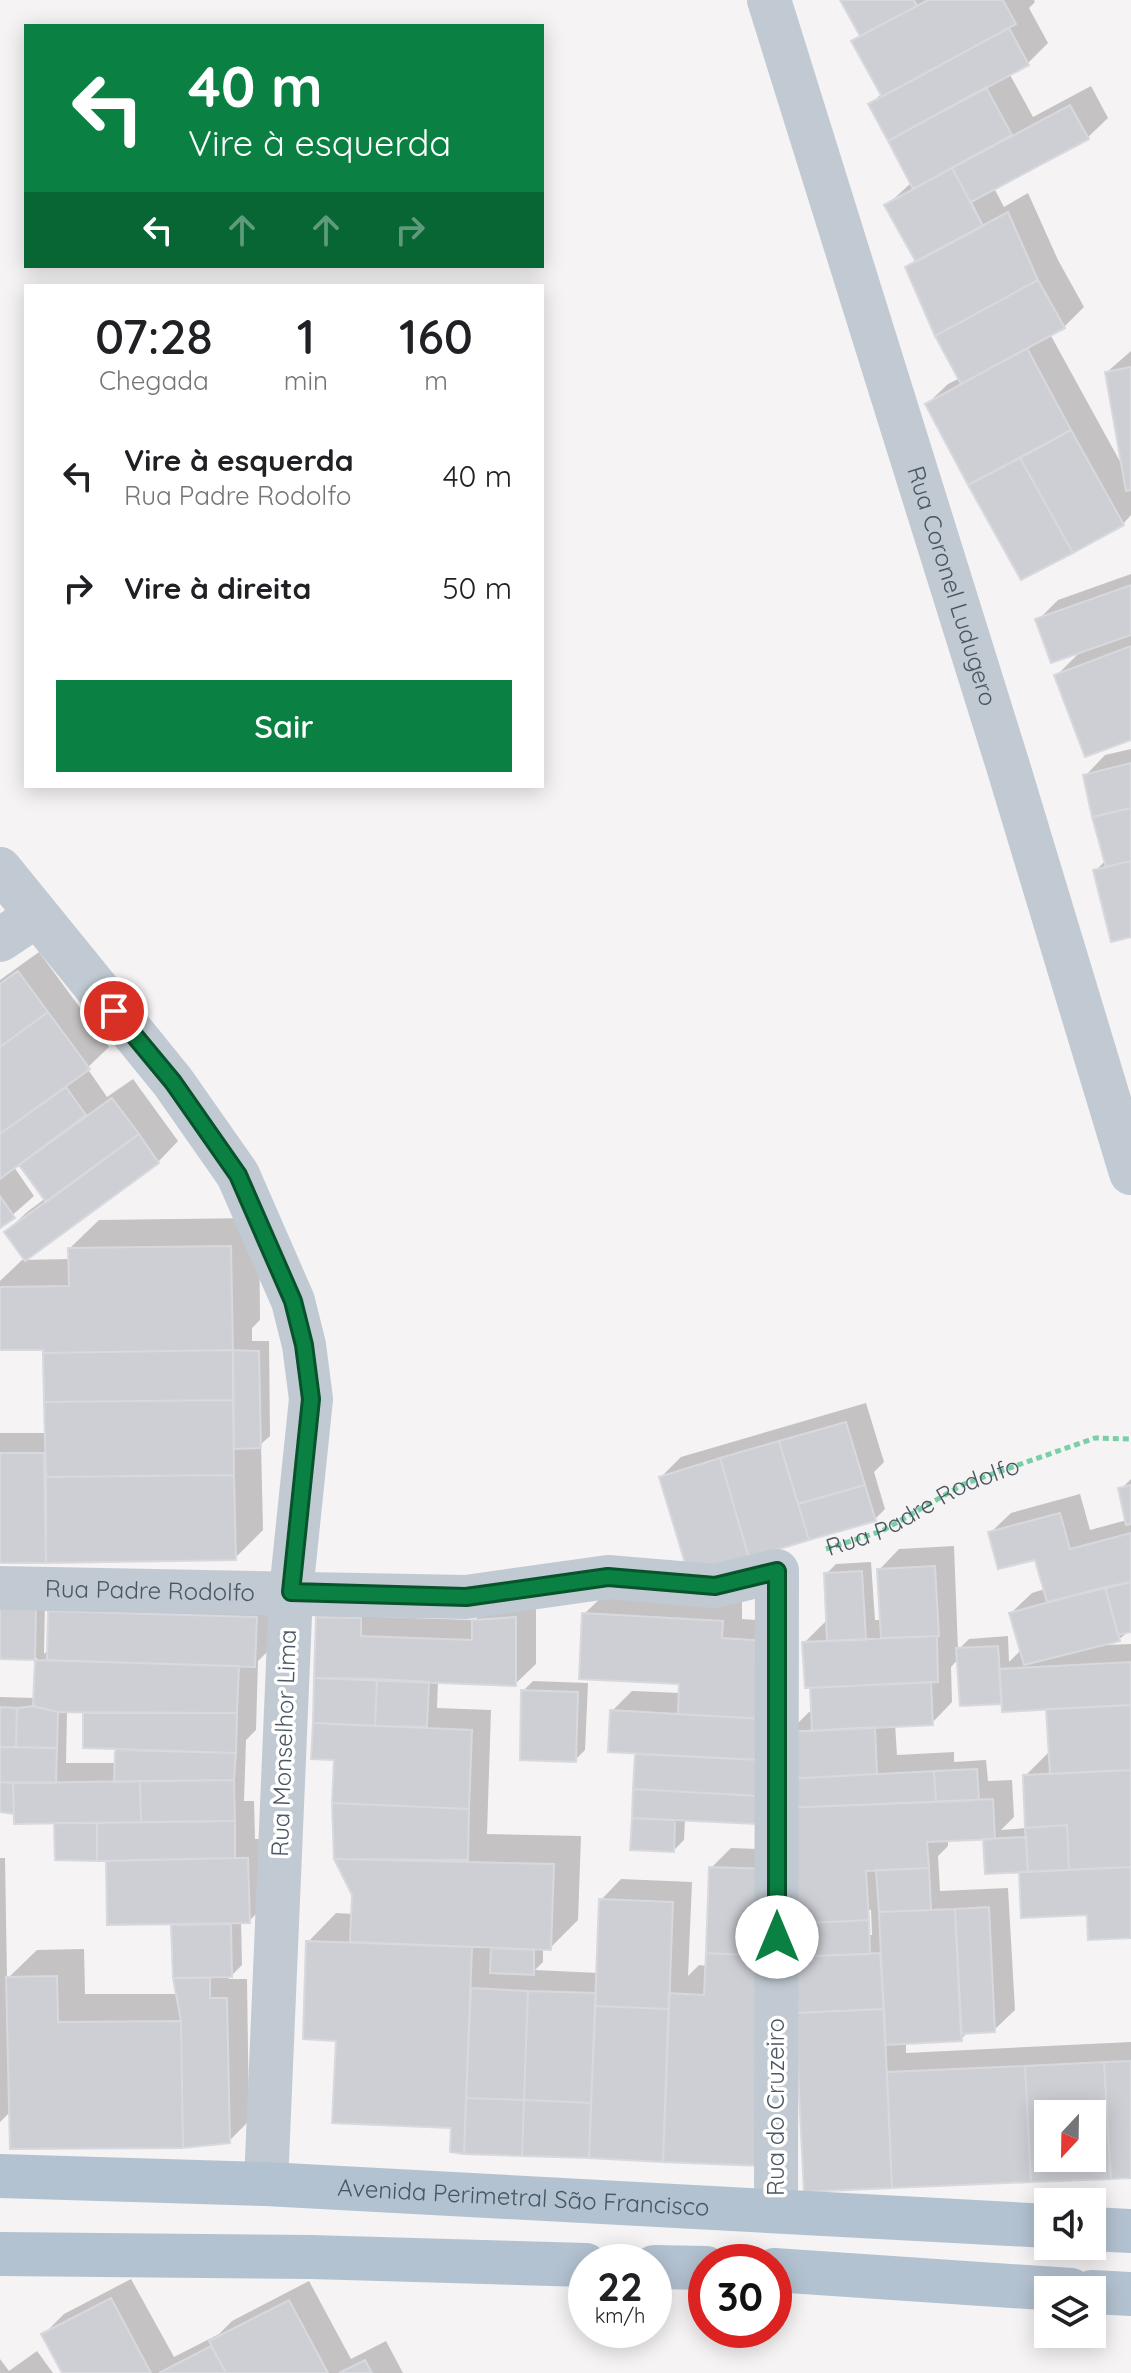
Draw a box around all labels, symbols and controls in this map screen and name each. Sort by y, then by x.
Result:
text: 40 m [188,51,323,121]
icon: left [56,56,160,160]
text: Vire à esquerda [188,120,451,165]
icon: left [136,208,180,252]
icon: ahead [220,208,264,252]
icon: ahead [304,208,348,252]
icon: right [388,208,432,252]
text: 07:28 [95,306,213,366]
text: 1 [297,306,315,366]
text: 160 [399,306,473,366]
text: Chegada [99,364,209,397]
text: min [284,364,328,397]
text: m [424,364,448,397]
text: Vire à esquerda [124,441,353,479]
icon: left [56,454,100,498]
text: 40 m [443,457,512,495]
street label: Rua Coronel Ludugero [901,462,1004,709]
text: Rua Padre Rodolfo [124,479,351,512]
icon: right [56,566,100,610]
text: Vire à direita [124,569,311,607]
text: 50 m [442,569,512,607]
button: Sair [56,680,512,772]
pin [80,977,148,1045]
icon: arrive [92,989,136,1033]
street label: Rua Padre Rodolfo [822,1450,1023,1562]
street label: Rua Padre Rodolfo [45,1573,255,1607]
street label: Rua Monselhor Lima [264,1629,302,1857]
position arrow [735,1895,819,1979]
street label: Rua do Cruzeiro [760,2018,790,2196]
north arrow [1034,2100,1106,2172]
map controls [1034,2100,1106,2348]
street label: Avenida Perimetral São Francisco [337,2172,710,2222]
button: sound [1034,2188,1106,2260]
speed limit sign: 30 [688,2244,792,2348]
text: 22 [597,2261,643,2311]
button: layers [1034,2276,1106,2348]
text: km/h [595,2303,645,2328]

